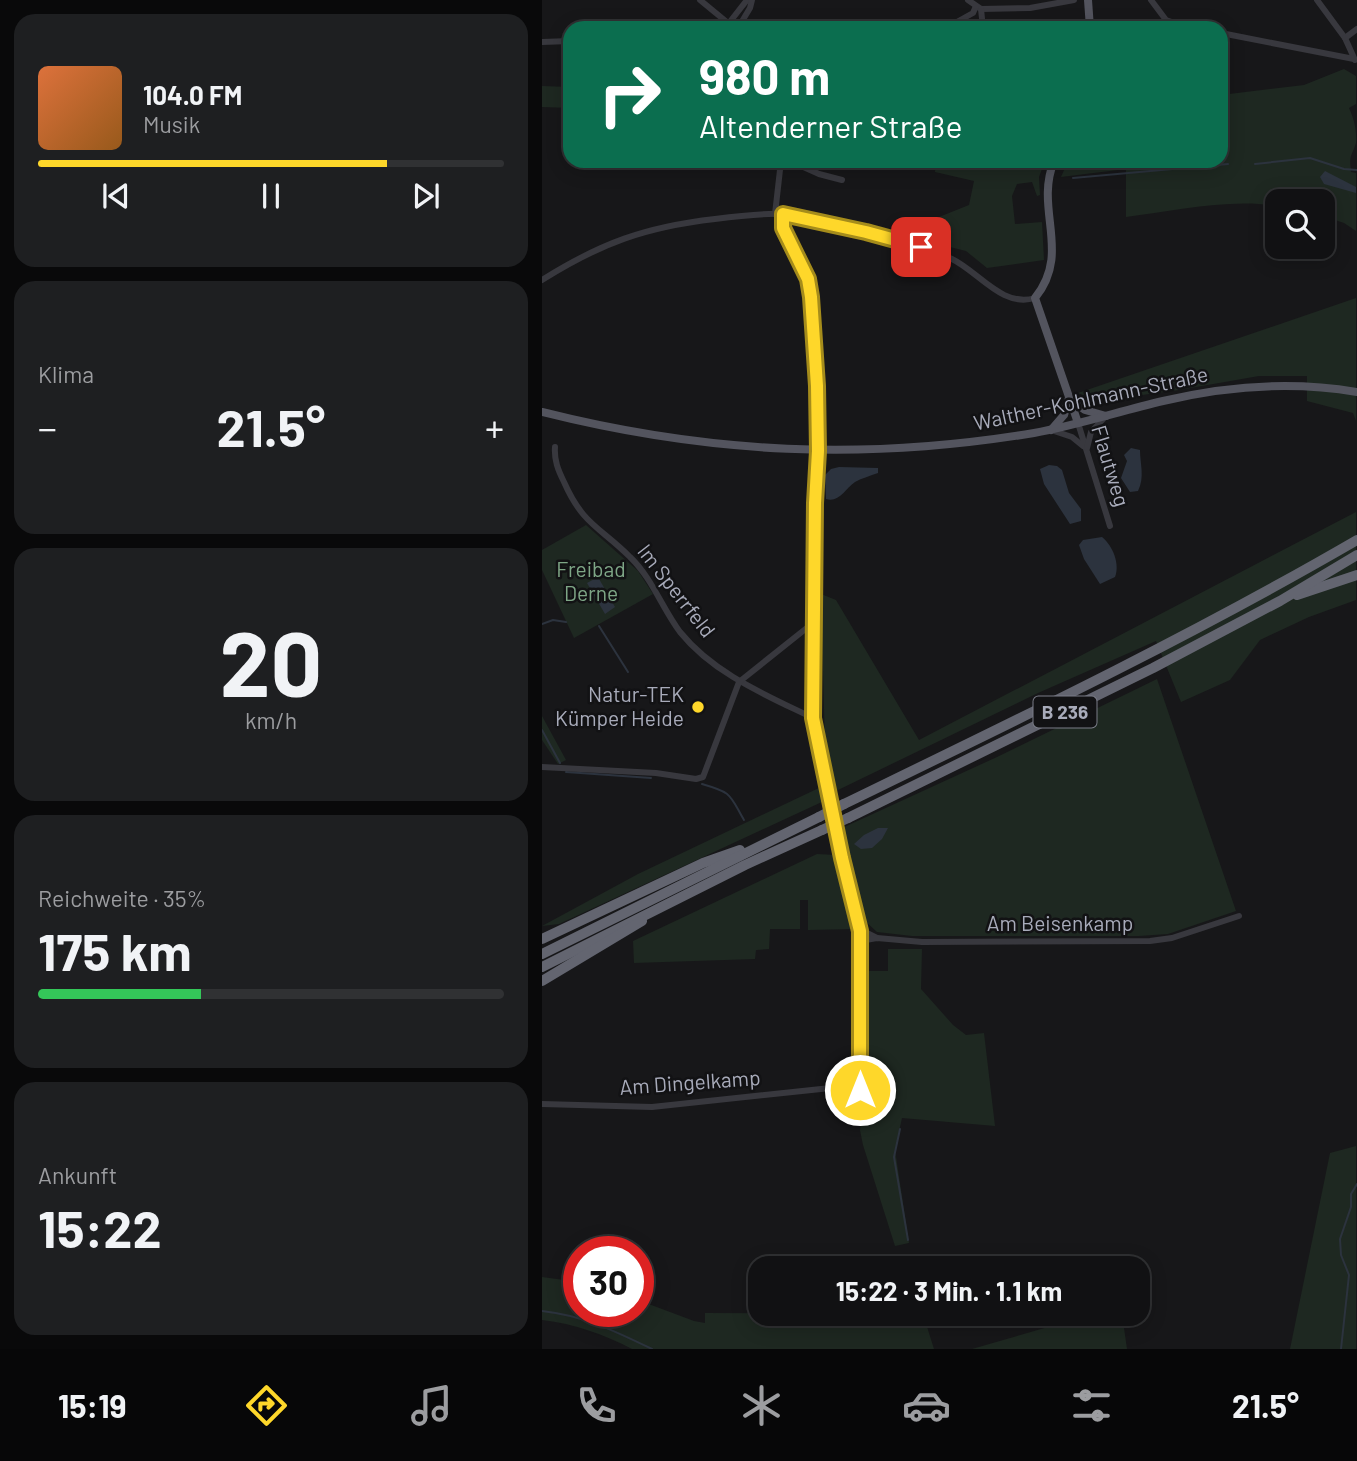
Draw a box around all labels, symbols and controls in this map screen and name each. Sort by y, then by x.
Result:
text: 980 m [699,46,830,105]
icon: right [584,49,675,140]
text: 104.0 FM [143,79,242,110]
text: Altenderner Straße [699,106,963,144]
text: Musik [143,110,200,138]
icon: previous [97,177,135,215]
icon: pause [252,177,290,215]
icon: next [407,177,445,215]
map controls [1265,189,1335,259]
button: search [1265,189,1335,259]
pin [891,217,951,277]
icon: arrive [902,228,940,266]
text: Klima [38,360,94,388]
street label: Walther-Kohlmann-Straße [971,360,1210,435]
text: 21.5° [217,395,325,457]
text: − [38,404,57,450]
text: + [485,404,504,450]
street label: Flautweg [1087,422,1136,509]
street label: Im Sperrfeld [633,538,721,642]
park label: Freibad Derne [556,556,626,605]
text: 20 [220,606,322,715]
place label: Natur-TEK Kümper Heide [555,681,684,730]
road number: B 236 [1033,696,1096,727]
marker: Natur-TEK Kümper Heide [690,699,706,715]
text: km/h [245,706,297,734]
text: Reichweite · 35% [38,884,206,912]
street label: Am Beisenkamp [987,910,1133,935]
text: 175 km [38,919,192,981]
position arrow [823,1053,897,1127]
street label: Am Dingelkamp [619,1064,761,1099]
text: Ankunft [38,1161,117,1189]
text: 15:22 [38,1196,162,1258]
speed limit sign: 30 [563,1236,654,1327]
text: 15:22 · 3 Min. · 1.1 km [836,1275,1062,1306]
icon: directions [242,1381,291,1430]
icon: music [407,1381,456,1430]
icon: phone [572,1381,621,1430]
icon: climate [737,1381,786,1430]
icon: car [902,1381,951,1430]
icon: filters [1067,1381,1116,1430]
text: 15:19 [58,1386,127,1424]
text: 21.5° [1232,1386,1299,1424]

